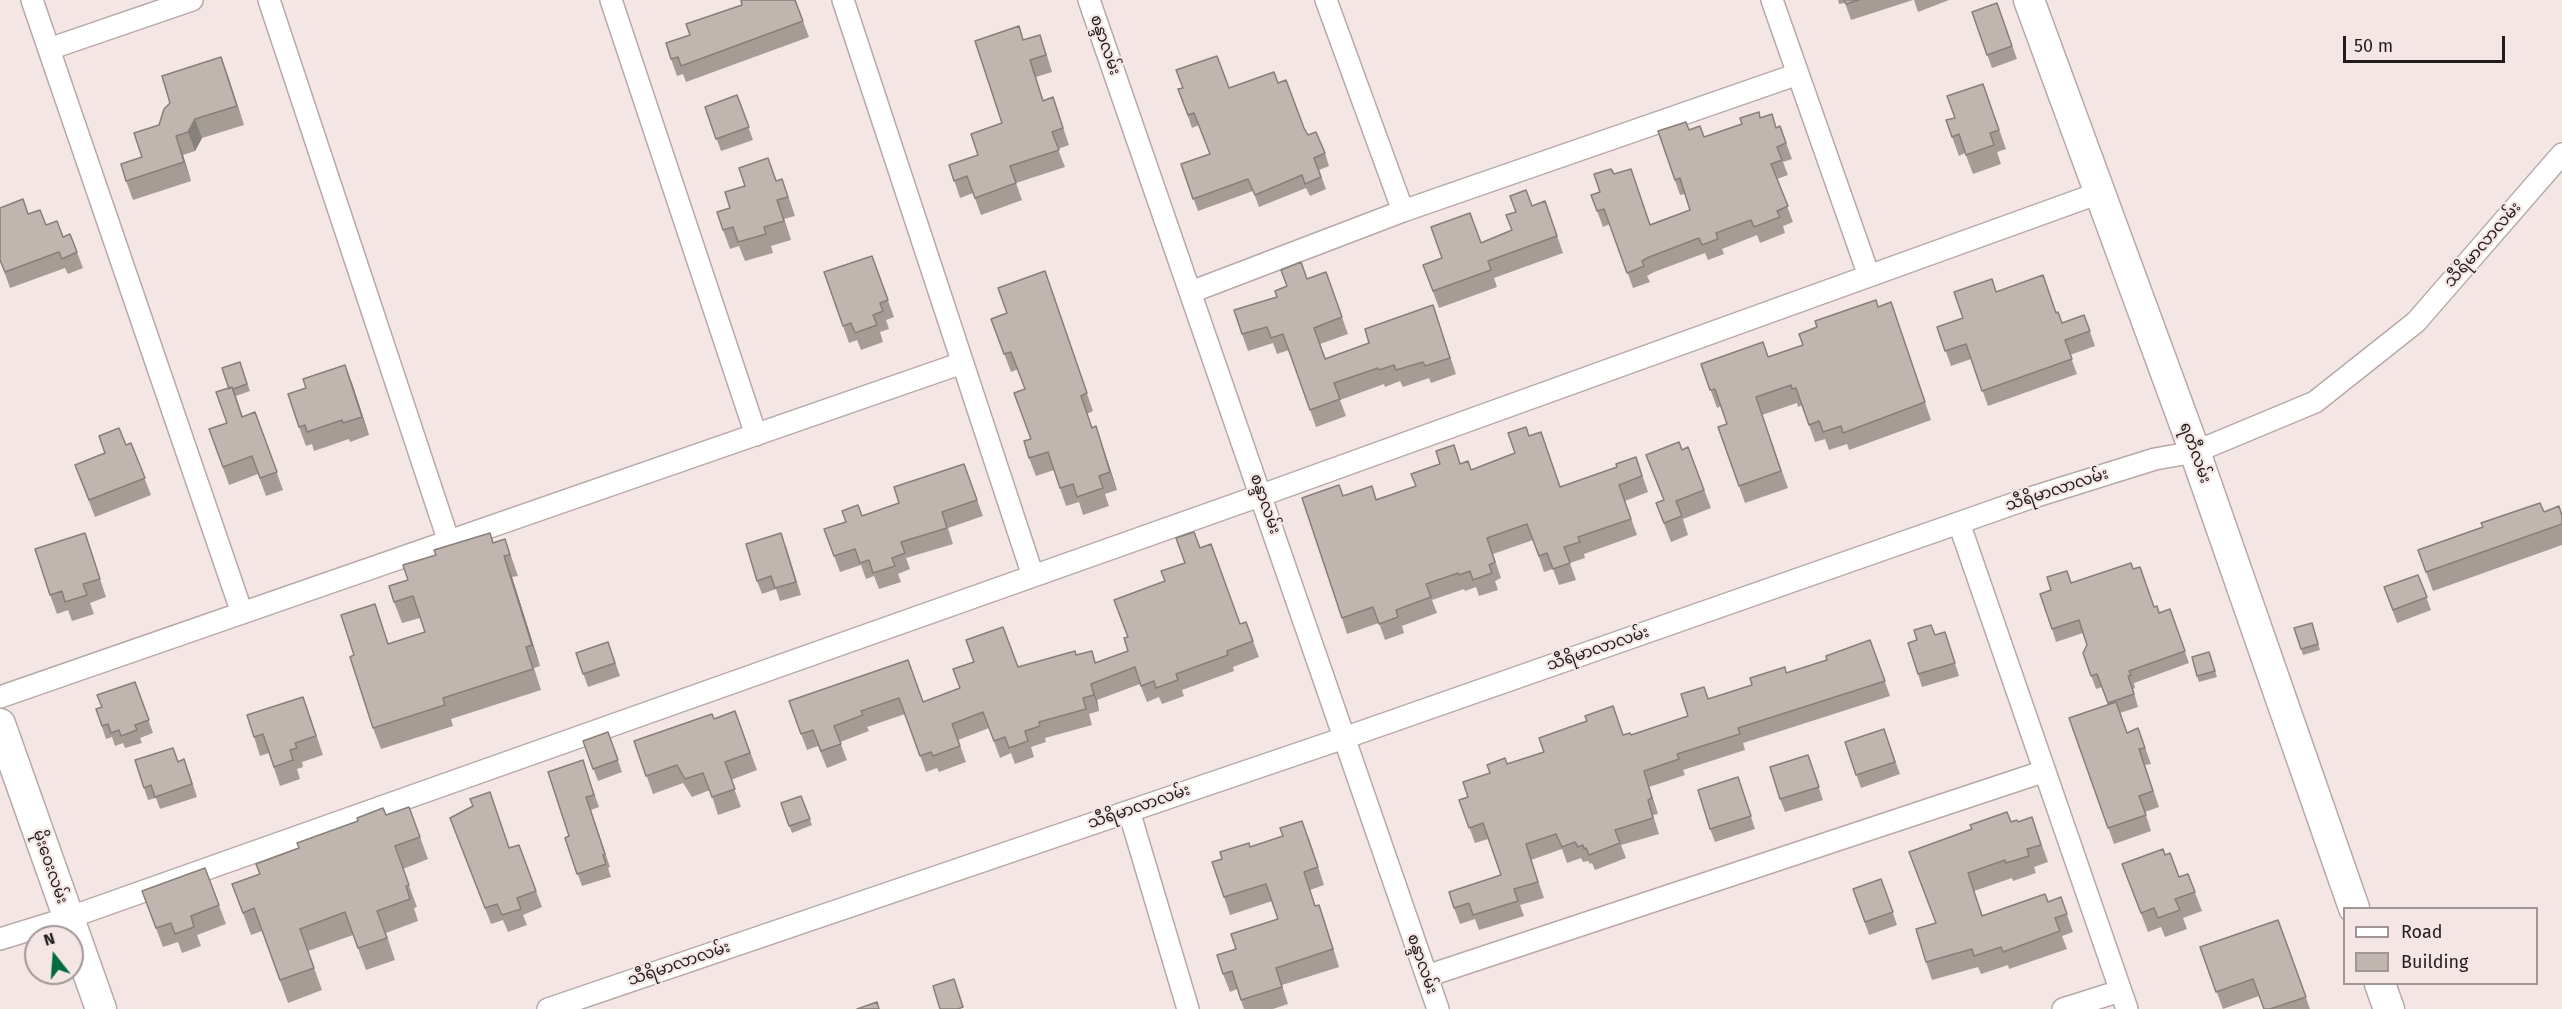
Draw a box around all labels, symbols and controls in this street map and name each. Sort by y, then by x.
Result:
street label: စန္ဒာလမ်း [1086,12,1124,78]
scale bar [2346,24,2508,62]
text: 50 m [2354,35,2393,57]
street label: သီရိမာလာလမ်း [2441,198,2525,292]
street label: ရတီလမ်း [2175,420,2215,486]
street label: သီရိမာလာလမ်း [2003,464,2111,516]
street label: စန္ဒာလမ်း [1246,471,1284,537]
street label: သီရိမာလာလမ်း [1544,623,1652,675]
street label: သီရိမာလာလမ်း [1085,781,1193,833]
street label: မိုးဝေးလမ်း [28,828,72,906]
legend [2343,907,2538,985]
text: Road [2401,921,2443,943]
north arrow [24,925,84,985]
text: N [41,929,57,950]
street label: စန္ဒာလမ်း [1403,931,1441,997]
street label: သီရိမာလာလမ်း [625,938,733,990]
text: Building [2401,951,2468,973]

